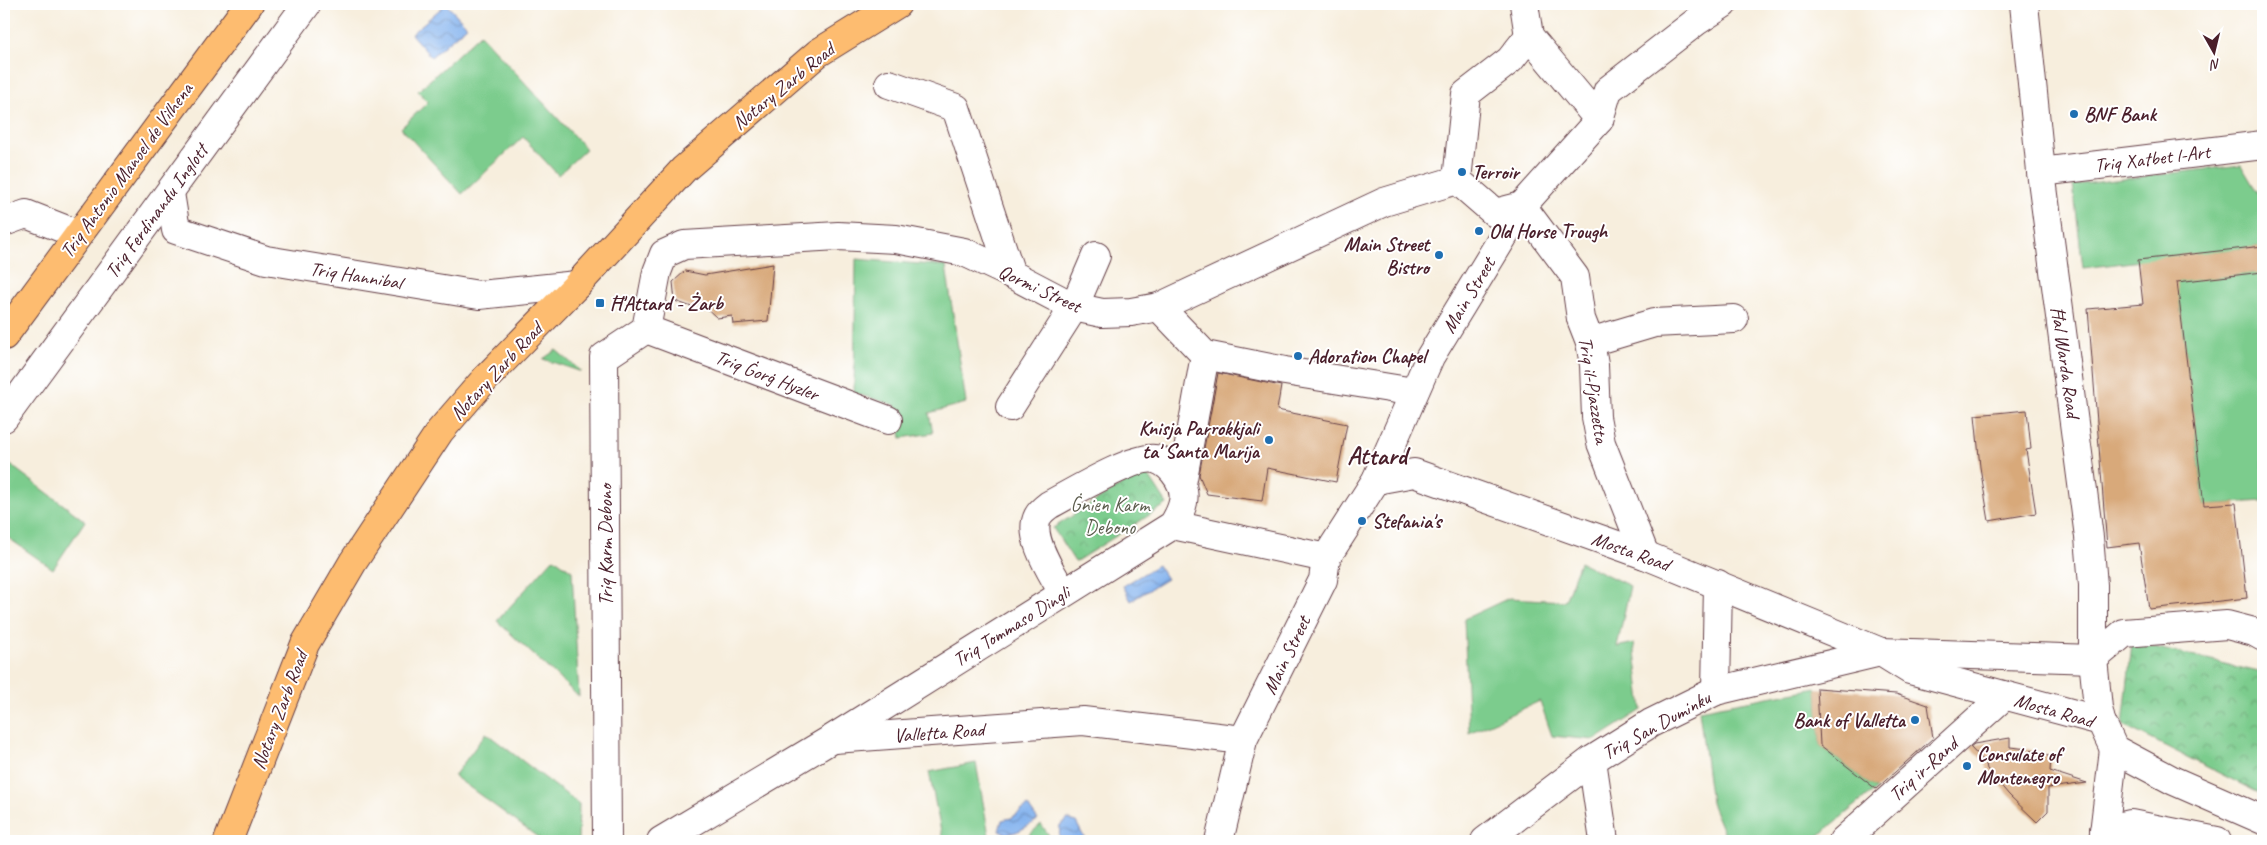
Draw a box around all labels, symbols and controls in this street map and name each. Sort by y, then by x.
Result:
north arrow [2190,28,2240,78]
street label: Notary Zarb Road [727,35,842,135]
text: N [2208,55,2221,74]
street label: Triq Antonio Manoel de Vilhena [54,76,200,263]
place label: BNF Bank [2084,102,2157,127]
marker: BNF Bank [2068,108,2080,120]
street label: Triq Ferdinandu Inglott [99,136,216,283]
street label: Triq Xatbet l-Art [2093,139,2214,178]
place label: Terroir [1472,160,1522,185]
marker: Terroir [1456,166,1468,178]
place label: Old Horse Trough [1489,219,1609,244]
marker: Old Horse Trough [1473,225,1485,237]
place label: Main Street Bistro [1344,232,1431,280]
marker: Main Street Bistro [1433,249,1445,261]
street label: Main Street [1436,251,1502,338]
street label: Triq Hannibal [308,256,407,296]
street label: Qormi Street [995,258,1087,319]
place label: Ħ'Attard - Żarb [610,291,724,316]
marker: Ħ'Attard - Żarb [594,297,606,309]
street label: Ħal Warda Road [2045,305,2086,422]
street label: Notary Zarb Road [445,315,550,426]
street label: Triq il-Pjazzetta [1573,335,1615,447]
street label: Triq Ġorġ Hyzler [712,344,824,407]
place label: Adoration Chapel [1308,344,1430,369]
marker: Adoration Chapel [1292,350,1304,362]
place label: Knisja Parrokkjali ta' Santa Marija [1139,416,1262,464]
marker: Knisja Parrokkjali ta' Santa Marija [1263,434,1275,446]
district label: Attard [1347,440,1411,472]
street label: Triq Karm Debono [593,482,618,606]
park label: Ġnien Karm Debono [1071,492,1151,540]
place label: Stefania's [1372,509,1443,534]
marker: Stefania's [1356,515,1368,527]
street label: Mosta Road [1588,526,1676,578]
street label: Triq Tommaso Dingli [948,579,1076,672]
street label: Main Street [1257,610,1317,698]
street label: Notary Zarb Road [245,645,315,773]
street label: Triq San Duminku [1598,685,1716,766]
street label: Mosta Road [2011,687,2099,735]
place label: Bank of Valletta [1793,708,1907,733]
marker: Bank of Valletta [1909,714,1921,726]
street label: Valletta Road [893,717,988,748]
street label: Triq ir-Rand [1884,730,1965,807]
place label: Consulate of Montenegro [1977,742,2066,790]
marker: Consulate of Montenegro [1961,760,1973,772]

